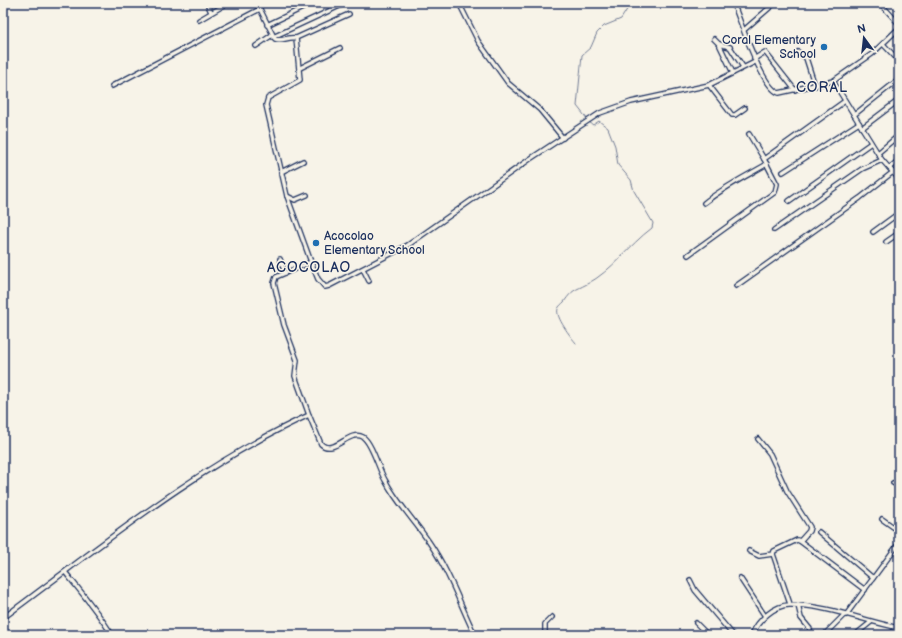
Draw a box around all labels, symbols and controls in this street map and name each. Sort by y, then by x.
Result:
north arrow [844,18,884,58]
text: N [856,21,867,36]
place label: Coral Elementary School [722,33,817,62]
marker: Coral Elementary School [819,42,829,52]
district label: CORAL [796,79,848,96]
place label: Acocolao Elementary School [324,229,425,258]
marker: Acocolao Elementary School [311,238,321,248]
district label: ACOCOLAO [267,259,351,276]

